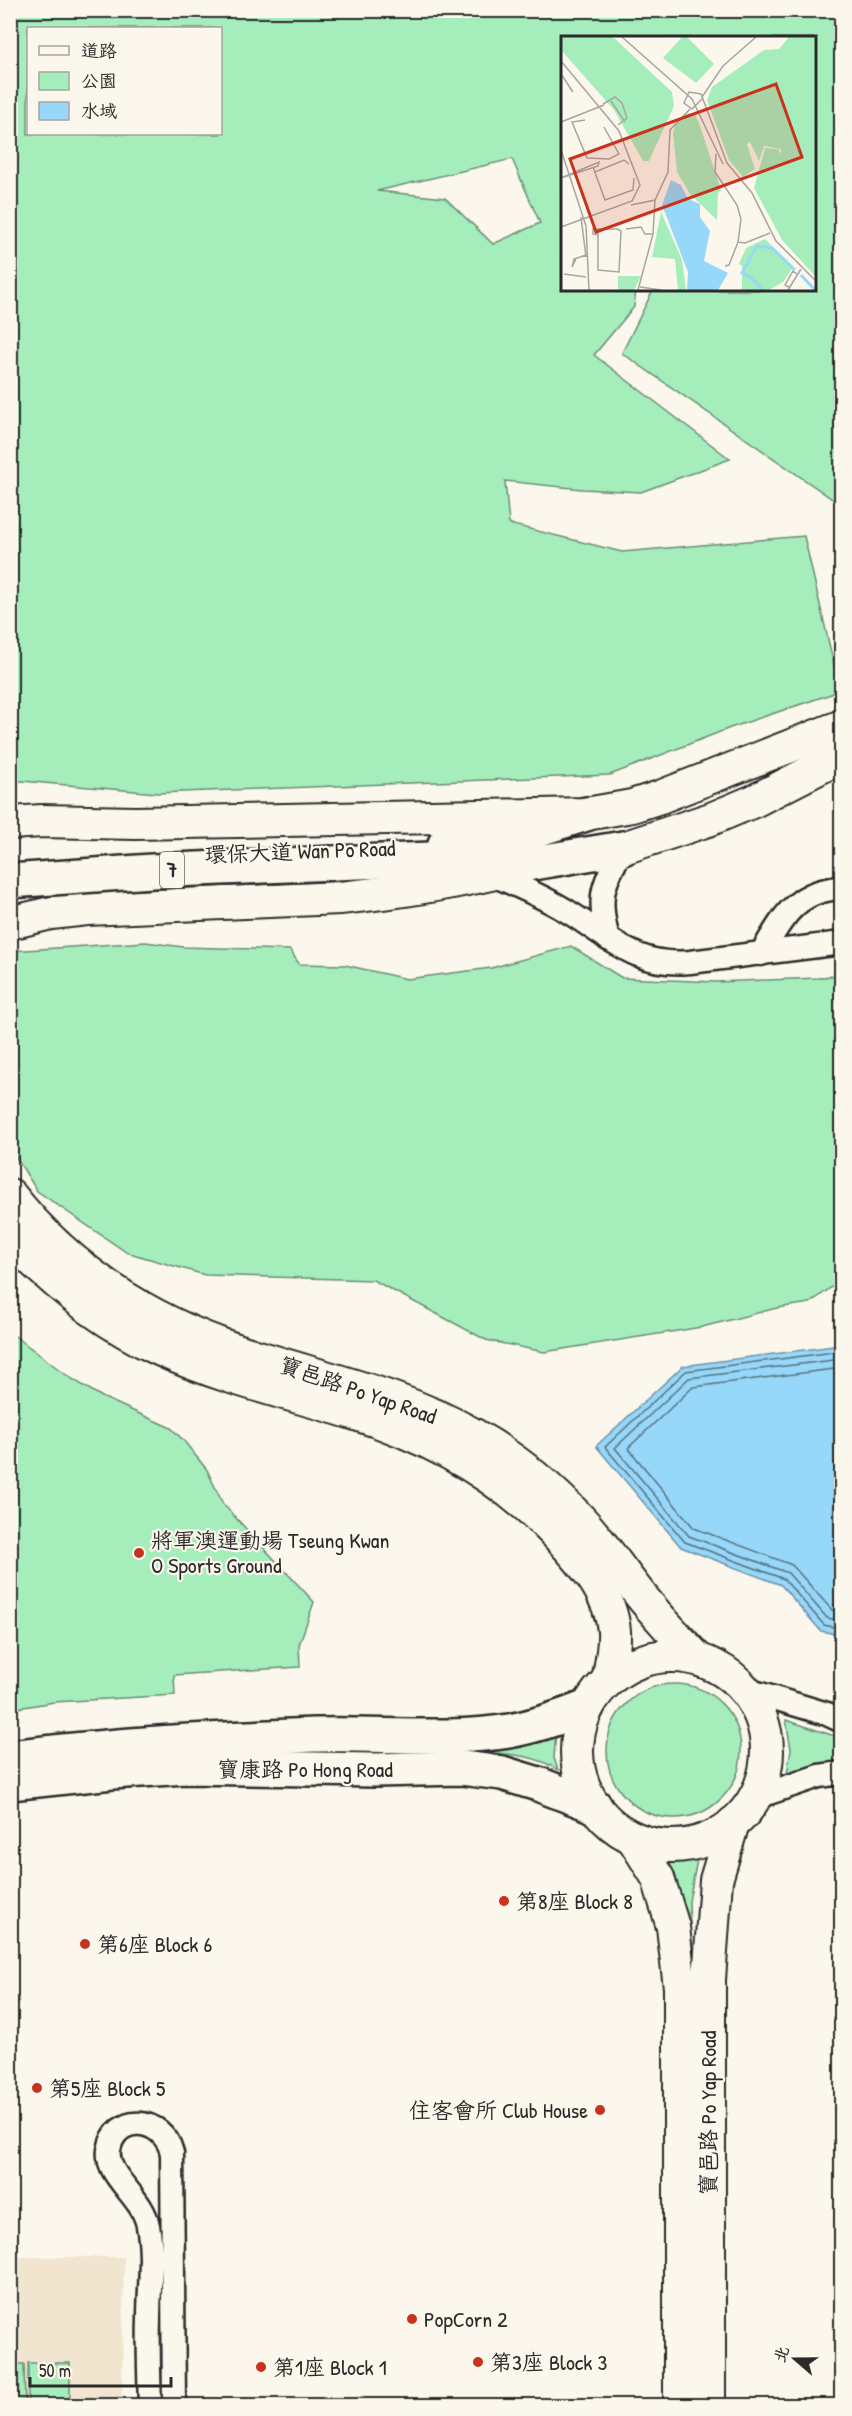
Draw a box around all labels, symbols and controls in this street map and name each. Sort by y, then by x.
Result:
legend [27,27,222,135]
inset map [561,36,816,291]
text: 道路 [81,38,117,63]
text: 公園 [81,68,117,93]
text: 水域 [81,98,117,123]
street label: 環保大道 Wan Po Road [204,833,396,869]
road number: 7 [160,852,184,888]
street label: 寶邑路 Po Yap Road [275,1349,441,1431]
place label: 將軍澳運動場 Tseung Kwan O Sports Ground [151,1525,389,1580]
marker: 將軍澳運動場 Tseung Kwan O Sports Ground [132,1546,146,1560]
street label: 寶康路 Po Hong Road [217,1754,393,1784]
place label: 第8座 Block 8 [516,1886,633,1916]
marker: 第8座 Block 8 [497,1894,511,1908]
place label: 第6座 Block 6 [97,1929,212,1959]
marker: 第6座 Block 6 [78,1937,92,1951]
street label: 寶邑路 Po Yap Road [693,2030,723,2195]
place label: 第5座 Block 5 [49,2073,165,2103]
marker: 第5座 Block 5 [30,2081,44,2095]
place label: 住客會所 Club House [409,2095,588,2125]
marker: 住客會所 Club House [593,2103,607,2117]
place label: PopCorn 2 [424,2304,508,2334]
marker: PopCorn 2 [405,2312,419,2326]
north arrow [765,2329,825,2389]
text: 北 [768,2343,794,2365]
place label: 第3座 Block 3 [490,2347,608,2377]
scale bar [30,2350,171,2388]
place label: 第1座 Block 1 [273,2352,387,2382]
marker: 第3座 Block 3 [471,2355,485,2369]
text: 50 m [39,2358,71,2383]
marker: 第1座 Block 1 [254,2360,268,2374]

